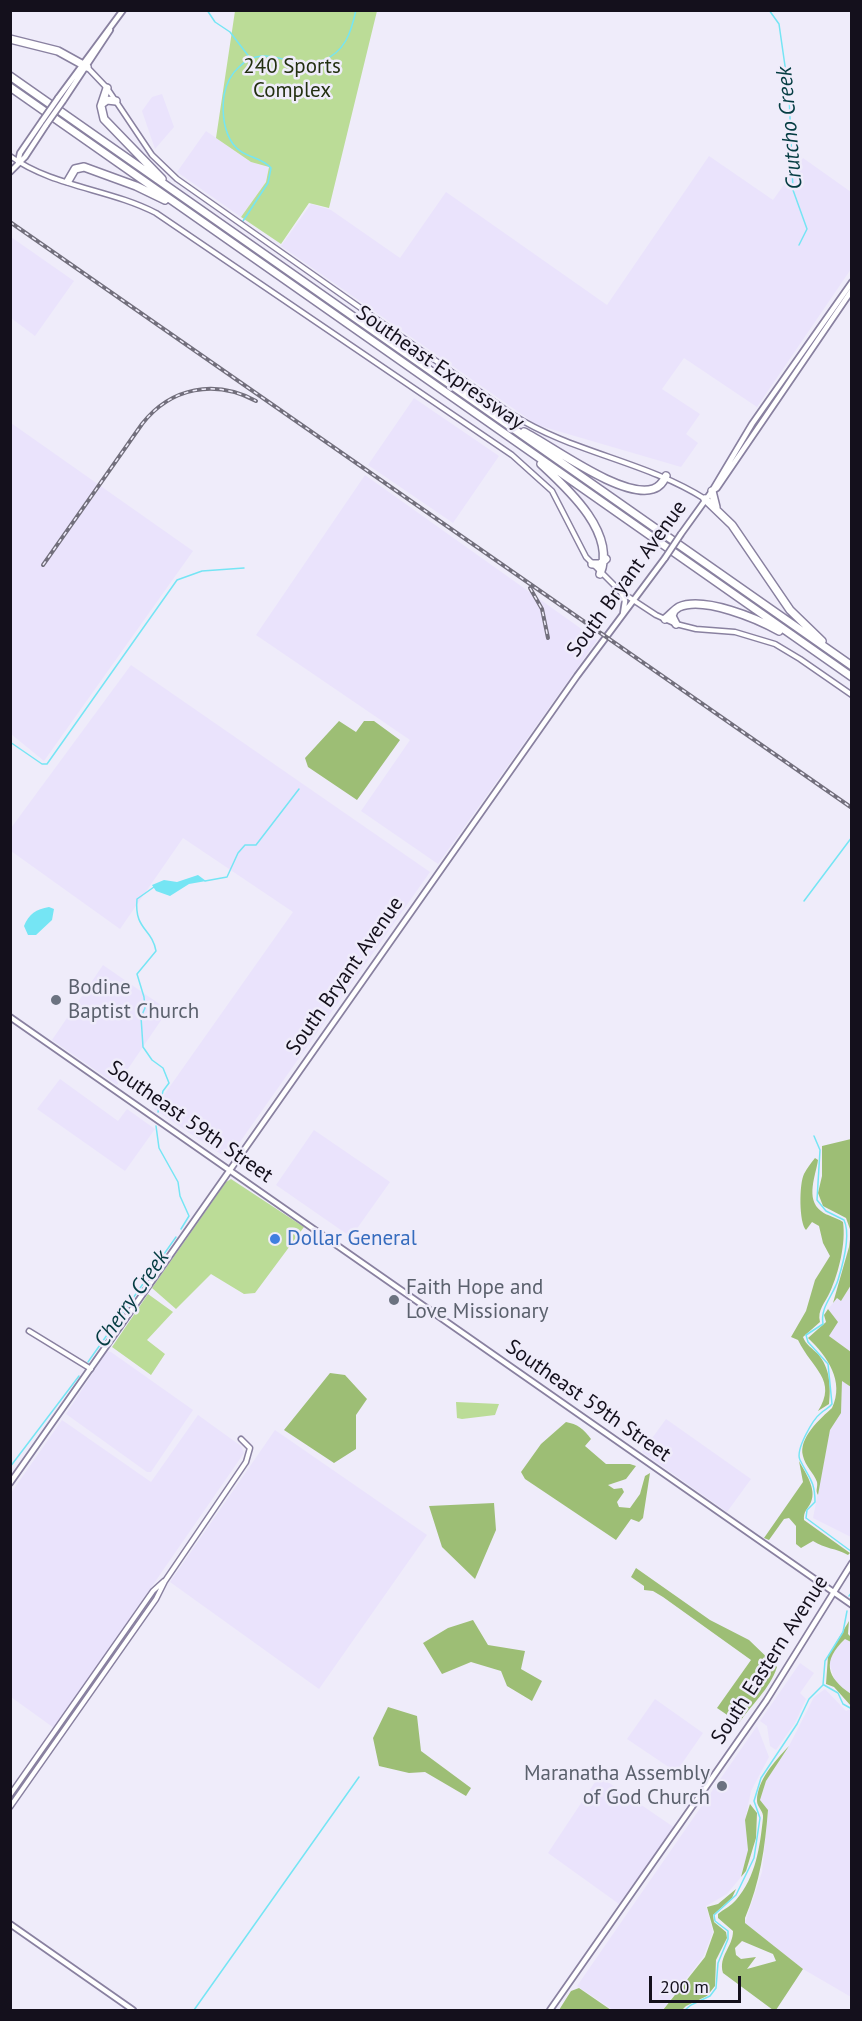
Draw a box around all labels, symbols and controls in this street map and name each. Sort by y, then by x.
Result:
park label: 240 Sports Complex [243,54,341,104]
water label: Crutcho Creek [771,66,809,190]
street label: Southeast Expressway [351,300,529,436]
street label: South Bryant Avenue [562,496,692,662]
street label: South Bryant Avenue [281,892,409,1060]
place label: Bodine Baptist Church [68,975,199,1025]
marker: Bodine Baptist Church [49,993,63,1007]
street label: Southeast 59th Street [103,1056,277,1188]
place label: Dollar General [287,1226,417,1252]
marker: Dollar General [268,1232,282,1246]
water label: Cherry Creek [89,1245,175,1353]
place label: Faith Hope and Love Missionary [406,1275,548,1325]
marker: Faith Hope and Love Missionary [387,1293,401,1307]
street label: Southeast 59th Street [501,1335,675,1467]
street label: South Eastern Avenue [706,1571,834,1749]
place label: Maranatha Assembly of God Church [524,1761,710,1811]
marker: Maranatha Assembly of God Church [715,1779,729,1793]
scale bar [652,1964,744,2002]
text: 200 m [660,1975,709,1998]

